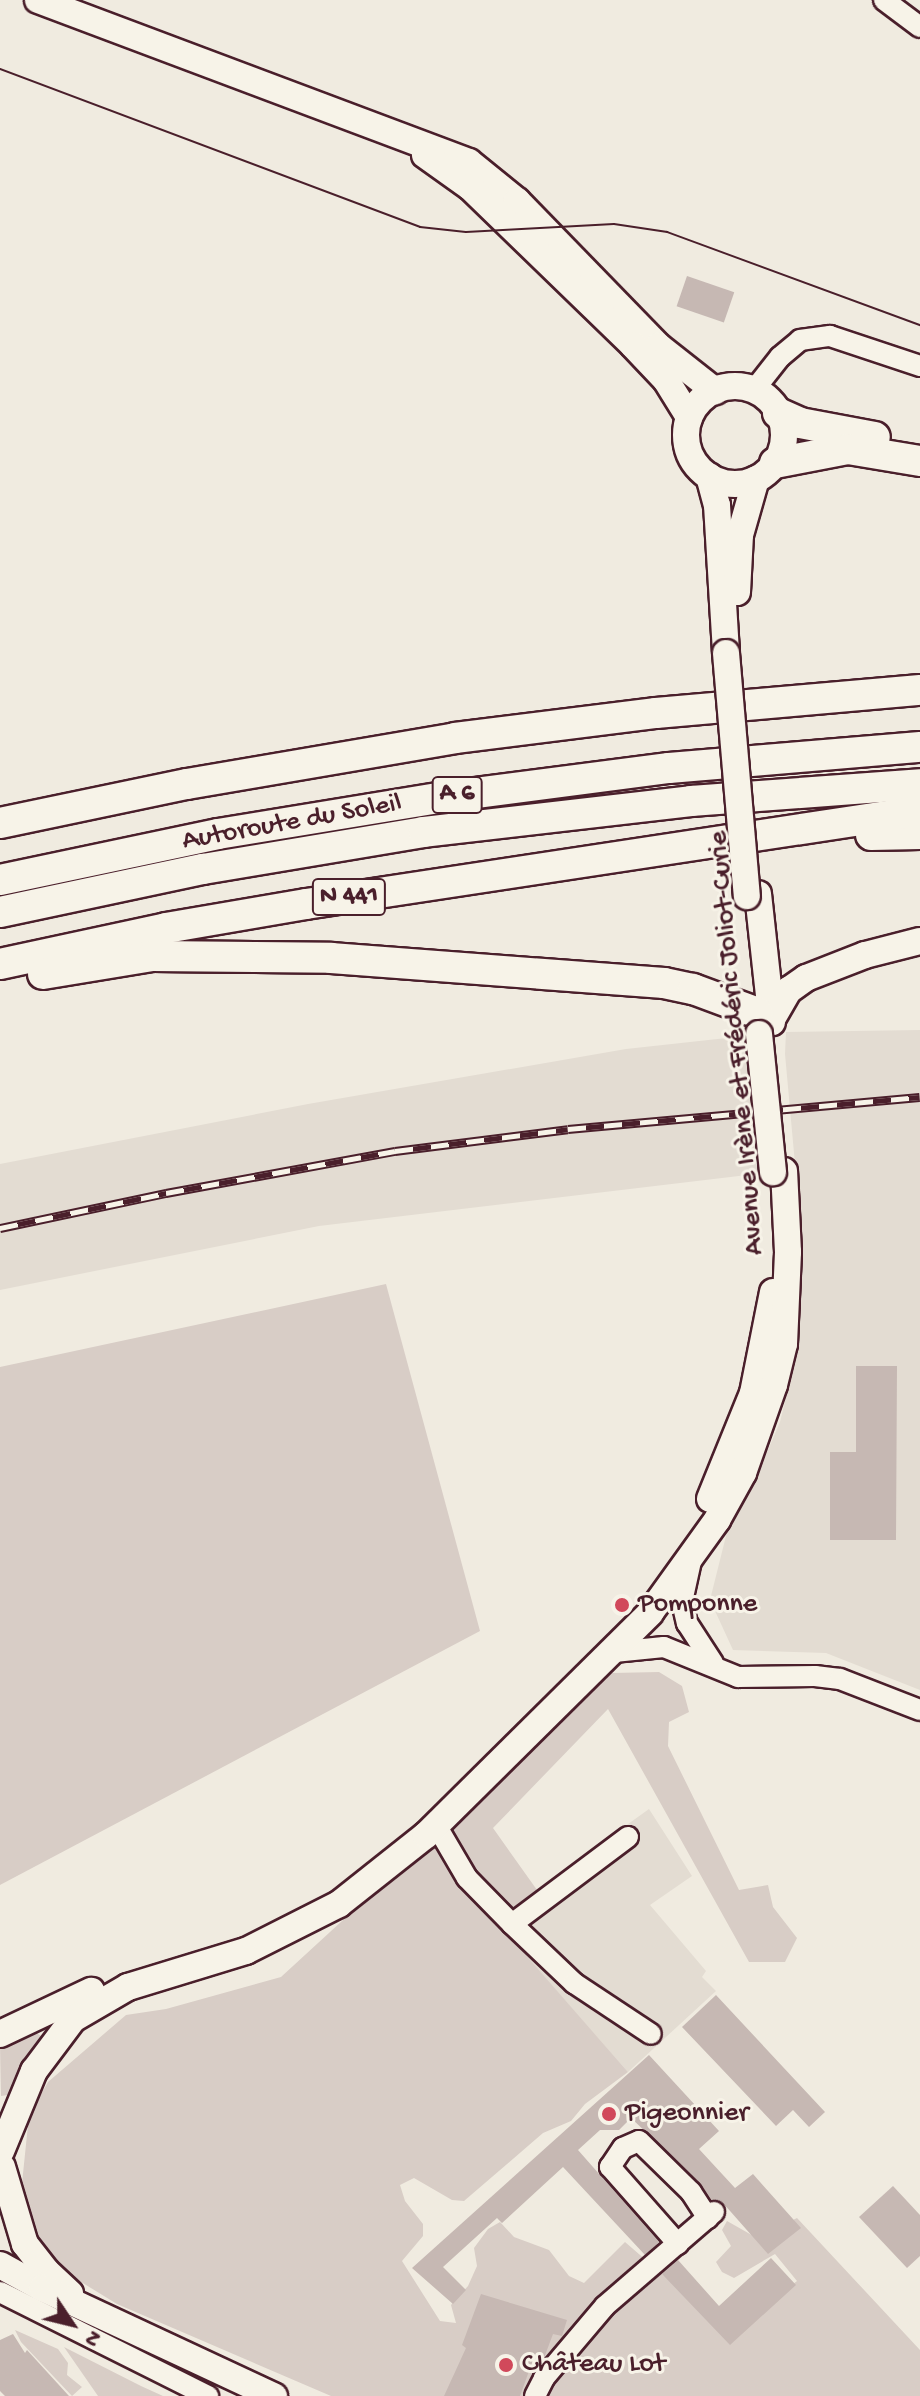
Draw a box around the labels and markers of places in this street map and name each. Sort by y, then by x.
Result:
place label: Pomponne [638,1588,757,1622]
marker: Pomponne [613,1596,631,1614]
place label: Pigeonnier [625,2097,748,2131]
marker: Pigeonnier [600,2105,618,2123]
place label: Château Lot [522,2348,665,2382]
marker: Château Lot [497,2356,515,2374]

